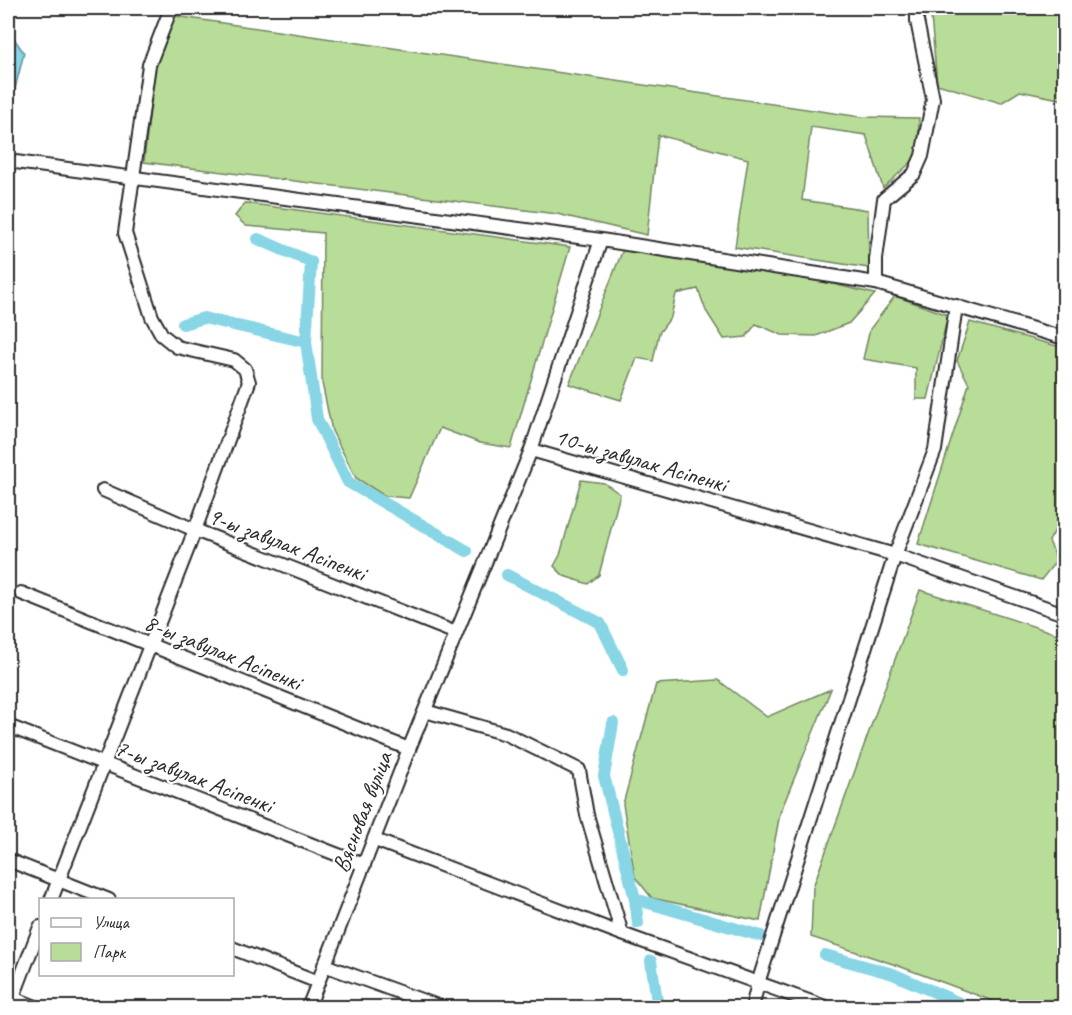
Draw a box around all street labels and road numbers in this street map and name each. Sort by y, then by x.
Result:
street label: 10-ы завулак Асіпенкі [551,421,733,501]
street label: 9-ы завулак Асіпенкі [204,500,372,590]
street label: 8-ы завулак Асіпенкі [140,607,308,699]
street label: 7-ы завулак Асіпенкі [111,732,279,822]
street label: Вясновая вуліца [325,746,399,877]

